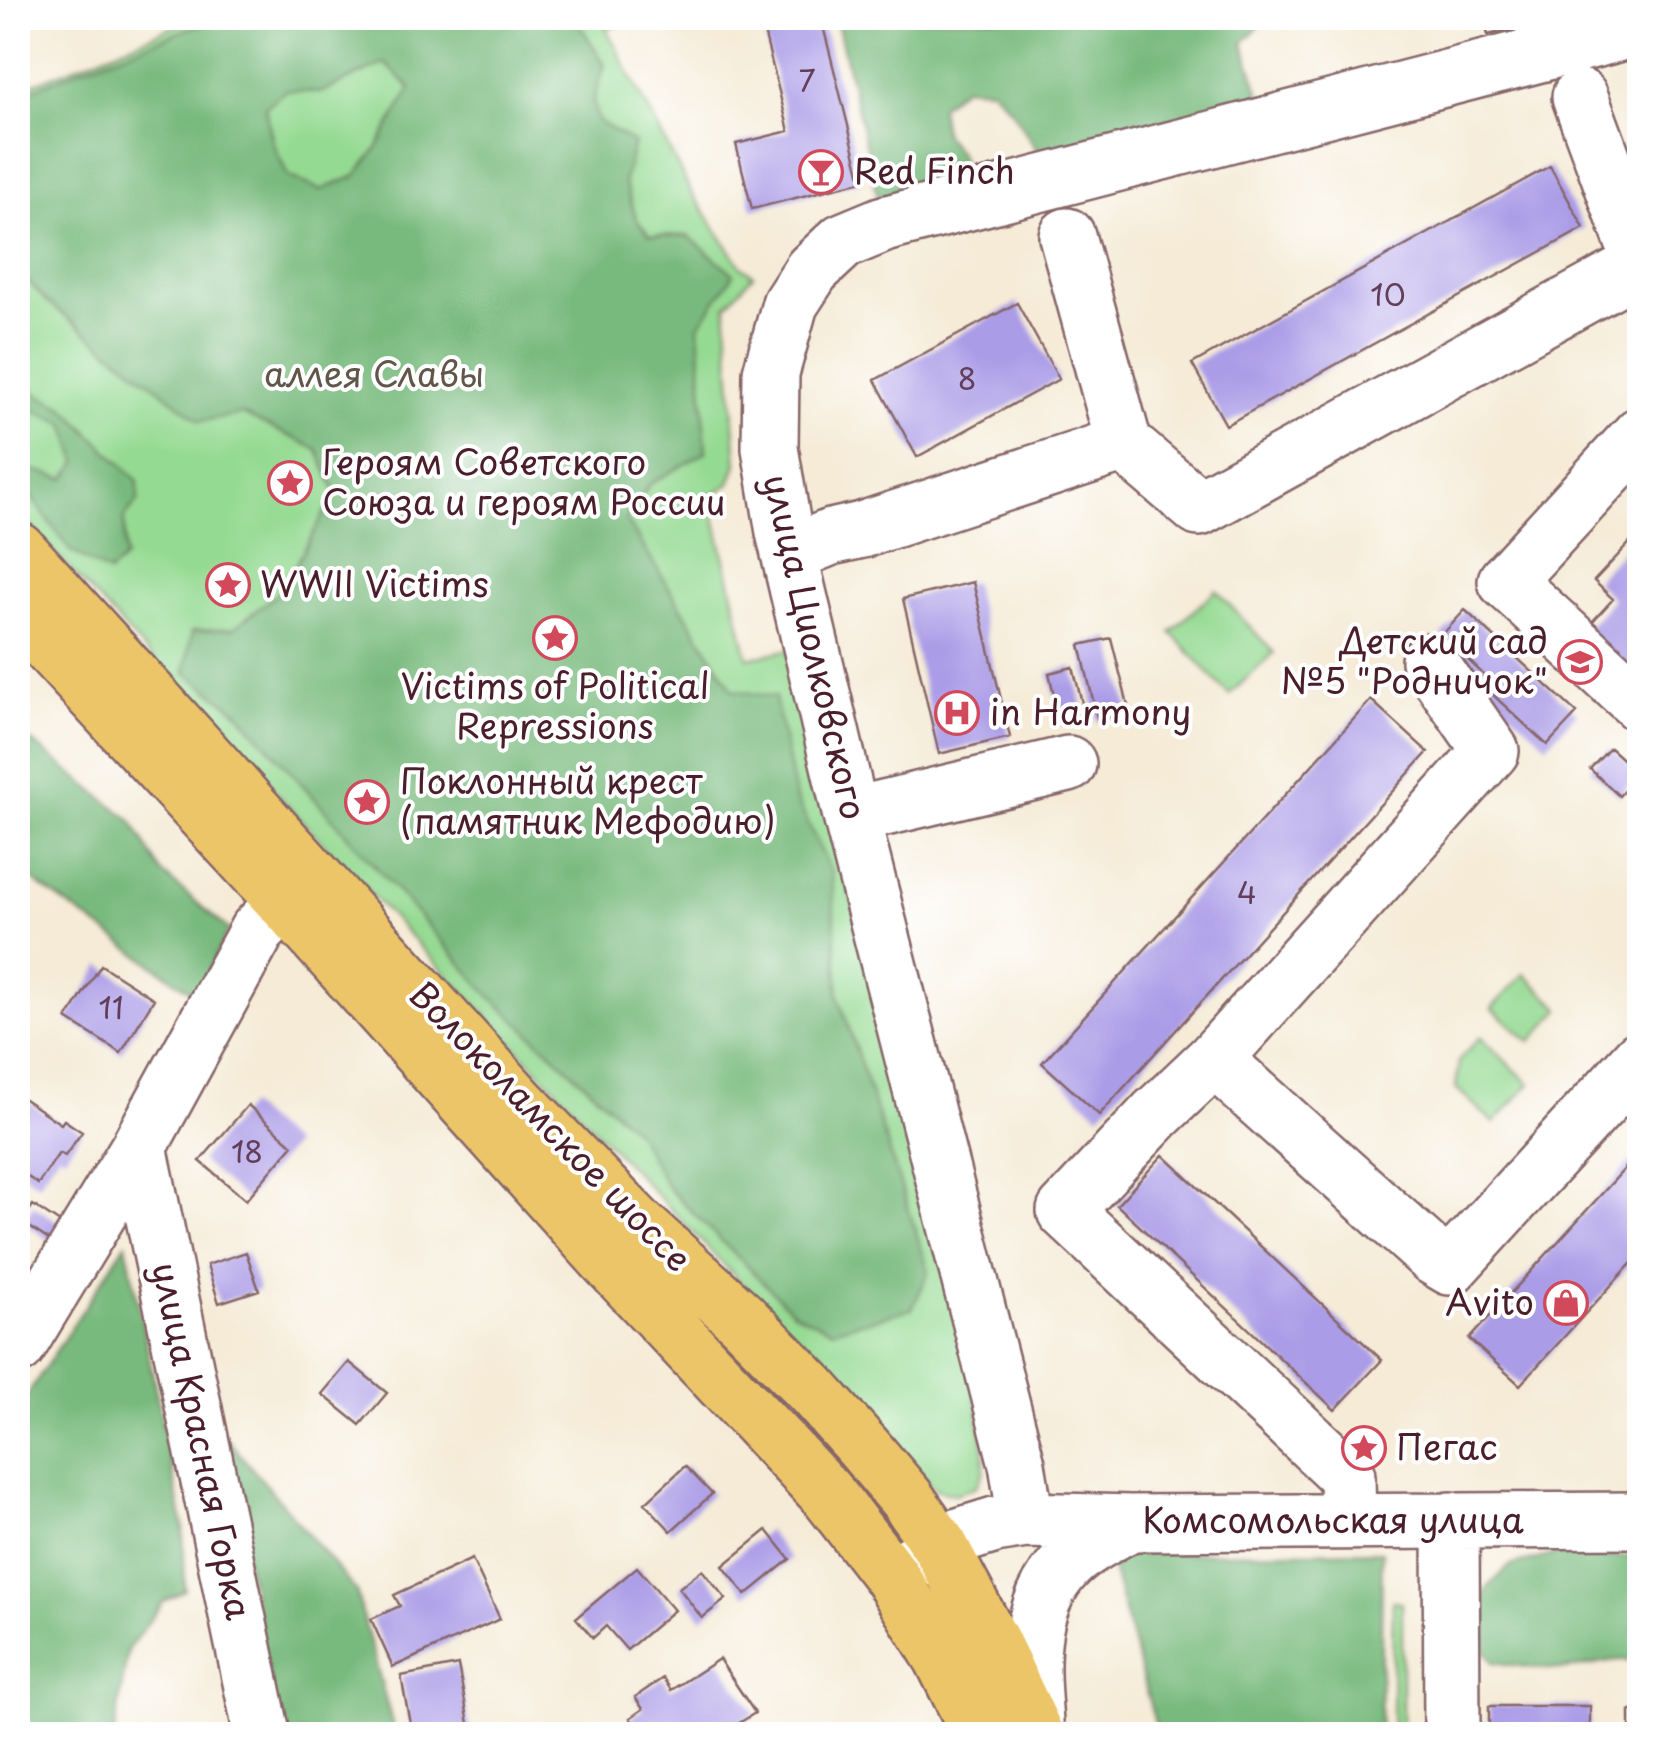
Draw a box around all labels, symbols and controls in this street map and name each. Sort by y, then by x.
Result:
house number: 7 [798,57,816,102]
place label: Red Finch [854,143,1015,196]
bar icon: Red Finch [798,149,844,195]
house number: 10 [1370,271,1406,316]
park label: аллея Славы [264,346,484,399]
house number: 8 [958,355,976,400]
place label: Героям Советского Союза и героям России [322,434,725,527]
place icon: Героям Советского Союза и героям России [267,460,313,506]
street label: улица Циолковского [751,468,882,824]
place label: WWII Victims [260,556,489,609]
place icon: WWII Victims [205,562,251,608]
place label: Детский сад №5 "Родничок" [1281,613,1548,706]
place icon: Victims of Political Repressions [532,615,578,661]
school or university icon: Детский сад №5 "Родничок" [1557,639,1603,685]
place label: Victims of Political Repressions [401,658,709,751]
place label: in Harmony [990,684,1191,737]
hospital icon: in Harmony [934,690,980,736]
place label: Поклонный крест (памятник Мефодию) [400,753,776,846]
place icon: Поклонный крест (памятник Мефодию) [344,779,390,825]
house number: 4 [1237,869,1257,914]
street label: Волоколамское шоссе [398,968,705,1283]
house number: 11 [98,984,124,1029]
house number: 18 [231,1128,263,1173]
street label: улица Красная Горка [140,1257,267,1624]
place label: Avito [1445,1274,1534,1327]
shop icon: Avito [1543,1280,1589,1326]
place label: Пегас [1396,1419,1497,1472]
place icon: Пегас [1341,1425,1387,1471]
street label: Комсомольская улица [1142,1492,1524,1545]

